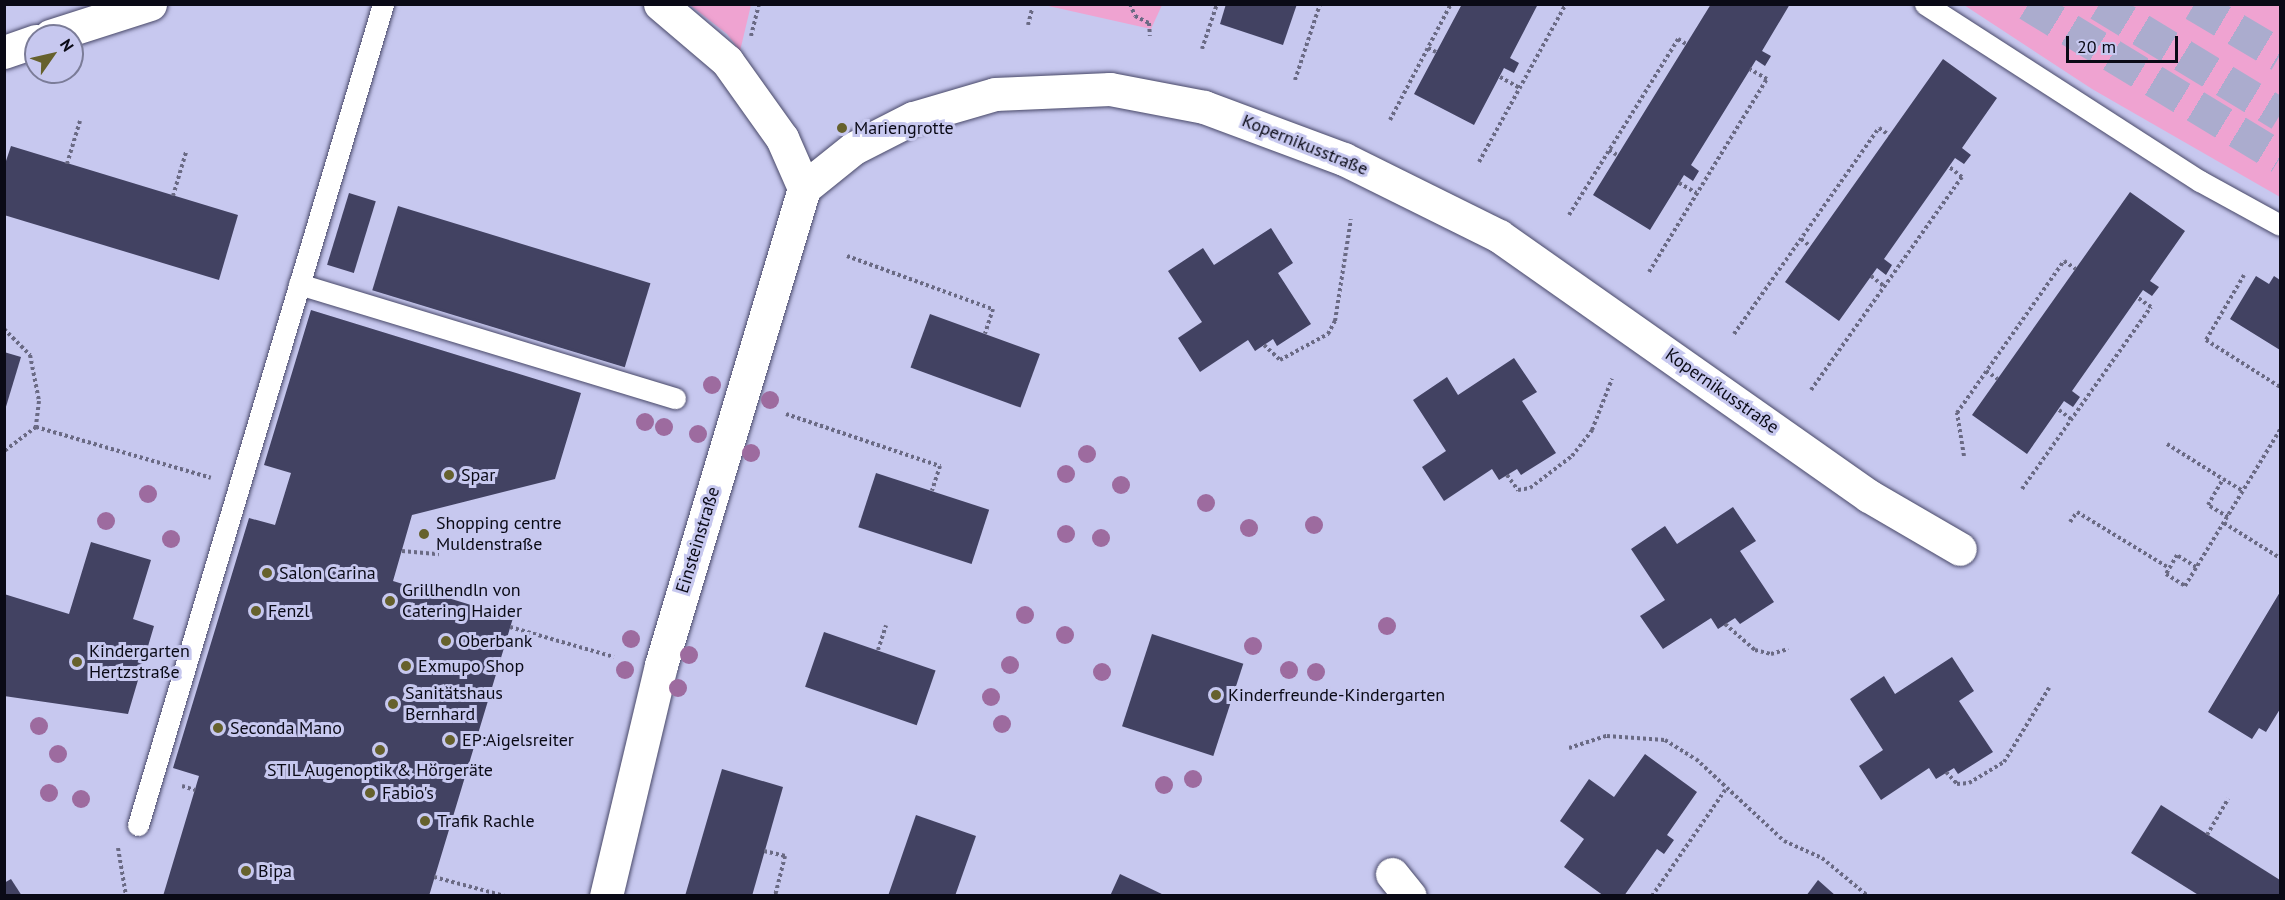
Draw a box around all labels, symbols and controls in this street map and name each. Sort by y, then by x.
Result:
north arrow [24,24,84,84]
scale bar [2069,24,2182,62]
text: N [56,35,78,55]
text: 20 m [2077,35,2116,58]
street label: Kopernikusstraße [1239,110,1371,180]
place label: Mariengrotte [854,117,954,139]
marker: Mariengrotte [835,121,849,135]
street label: Kopernikusstraße [1661,344,1783,438]
place label: Spar [461,464,495,486]
marker: Spar [442,468,456,482]
street label: Einsteinstraße [672,484,724,596]
place label: Shopping centre Muldenstraße [436,513,562,556]
marker: Shopping centre Muldenstraße [417,527,431,541]
place label: Salon Carina [279,562,376,584]
marker: Salon Carina [260,566,274,580]
place label: Grillhendln von Catering Haider [402,580,522,622]
marker: Grillhendln von Catering Haider [383,594,397,608]
place label: Fenzl [268,600,310,622]
marker: Fenzl [249,604,263,618]
place label: Oberbank [458,630,532,652]
marker: Oberbank [439,634,453,648]
place label: Kindergarten Hertzstraße [89,641,190,684]
marker: Kindergarten Hertzstraße [70,655,84,669]
place label: Exmupo Shop [418,655,524,677]
marker: Exmupo Shop [399,659,413,673]
place label: Sanitätshaus Bernhard [405,683,503,726]
place label: Kinderfreunde-Kindergarten [1228,684,1445,706]
marker: Kinderfreunde-Kindergarten [1209,688,1223,702]
marker: Sanitätshaus Bernhard [386,697,400,711]
place label: Seconda Mano [230,717,342,739]
marker: Seconda Mano [211,721,225,735]
place label: EP:Aigelsreiter [462,729,574,751]
marker: EP:Aigelsreiter [443,733,457,747]
marker: STIL Augenoptik & Hörgeräte [373,743,387,757]
place label: STIL Augenoptik & Hörgeräte [266,759,494,781]
place label: Fabio's [382,782,434,804]
marker: Fabio's [363,786,377,800]
place label: Trafik Rachle [437,810,535,832]
marker: Trafik Rachle [418,814,432,828]
place label: Bipa [258,860,292,882]
marker: Bipa [239,864,253,878]

